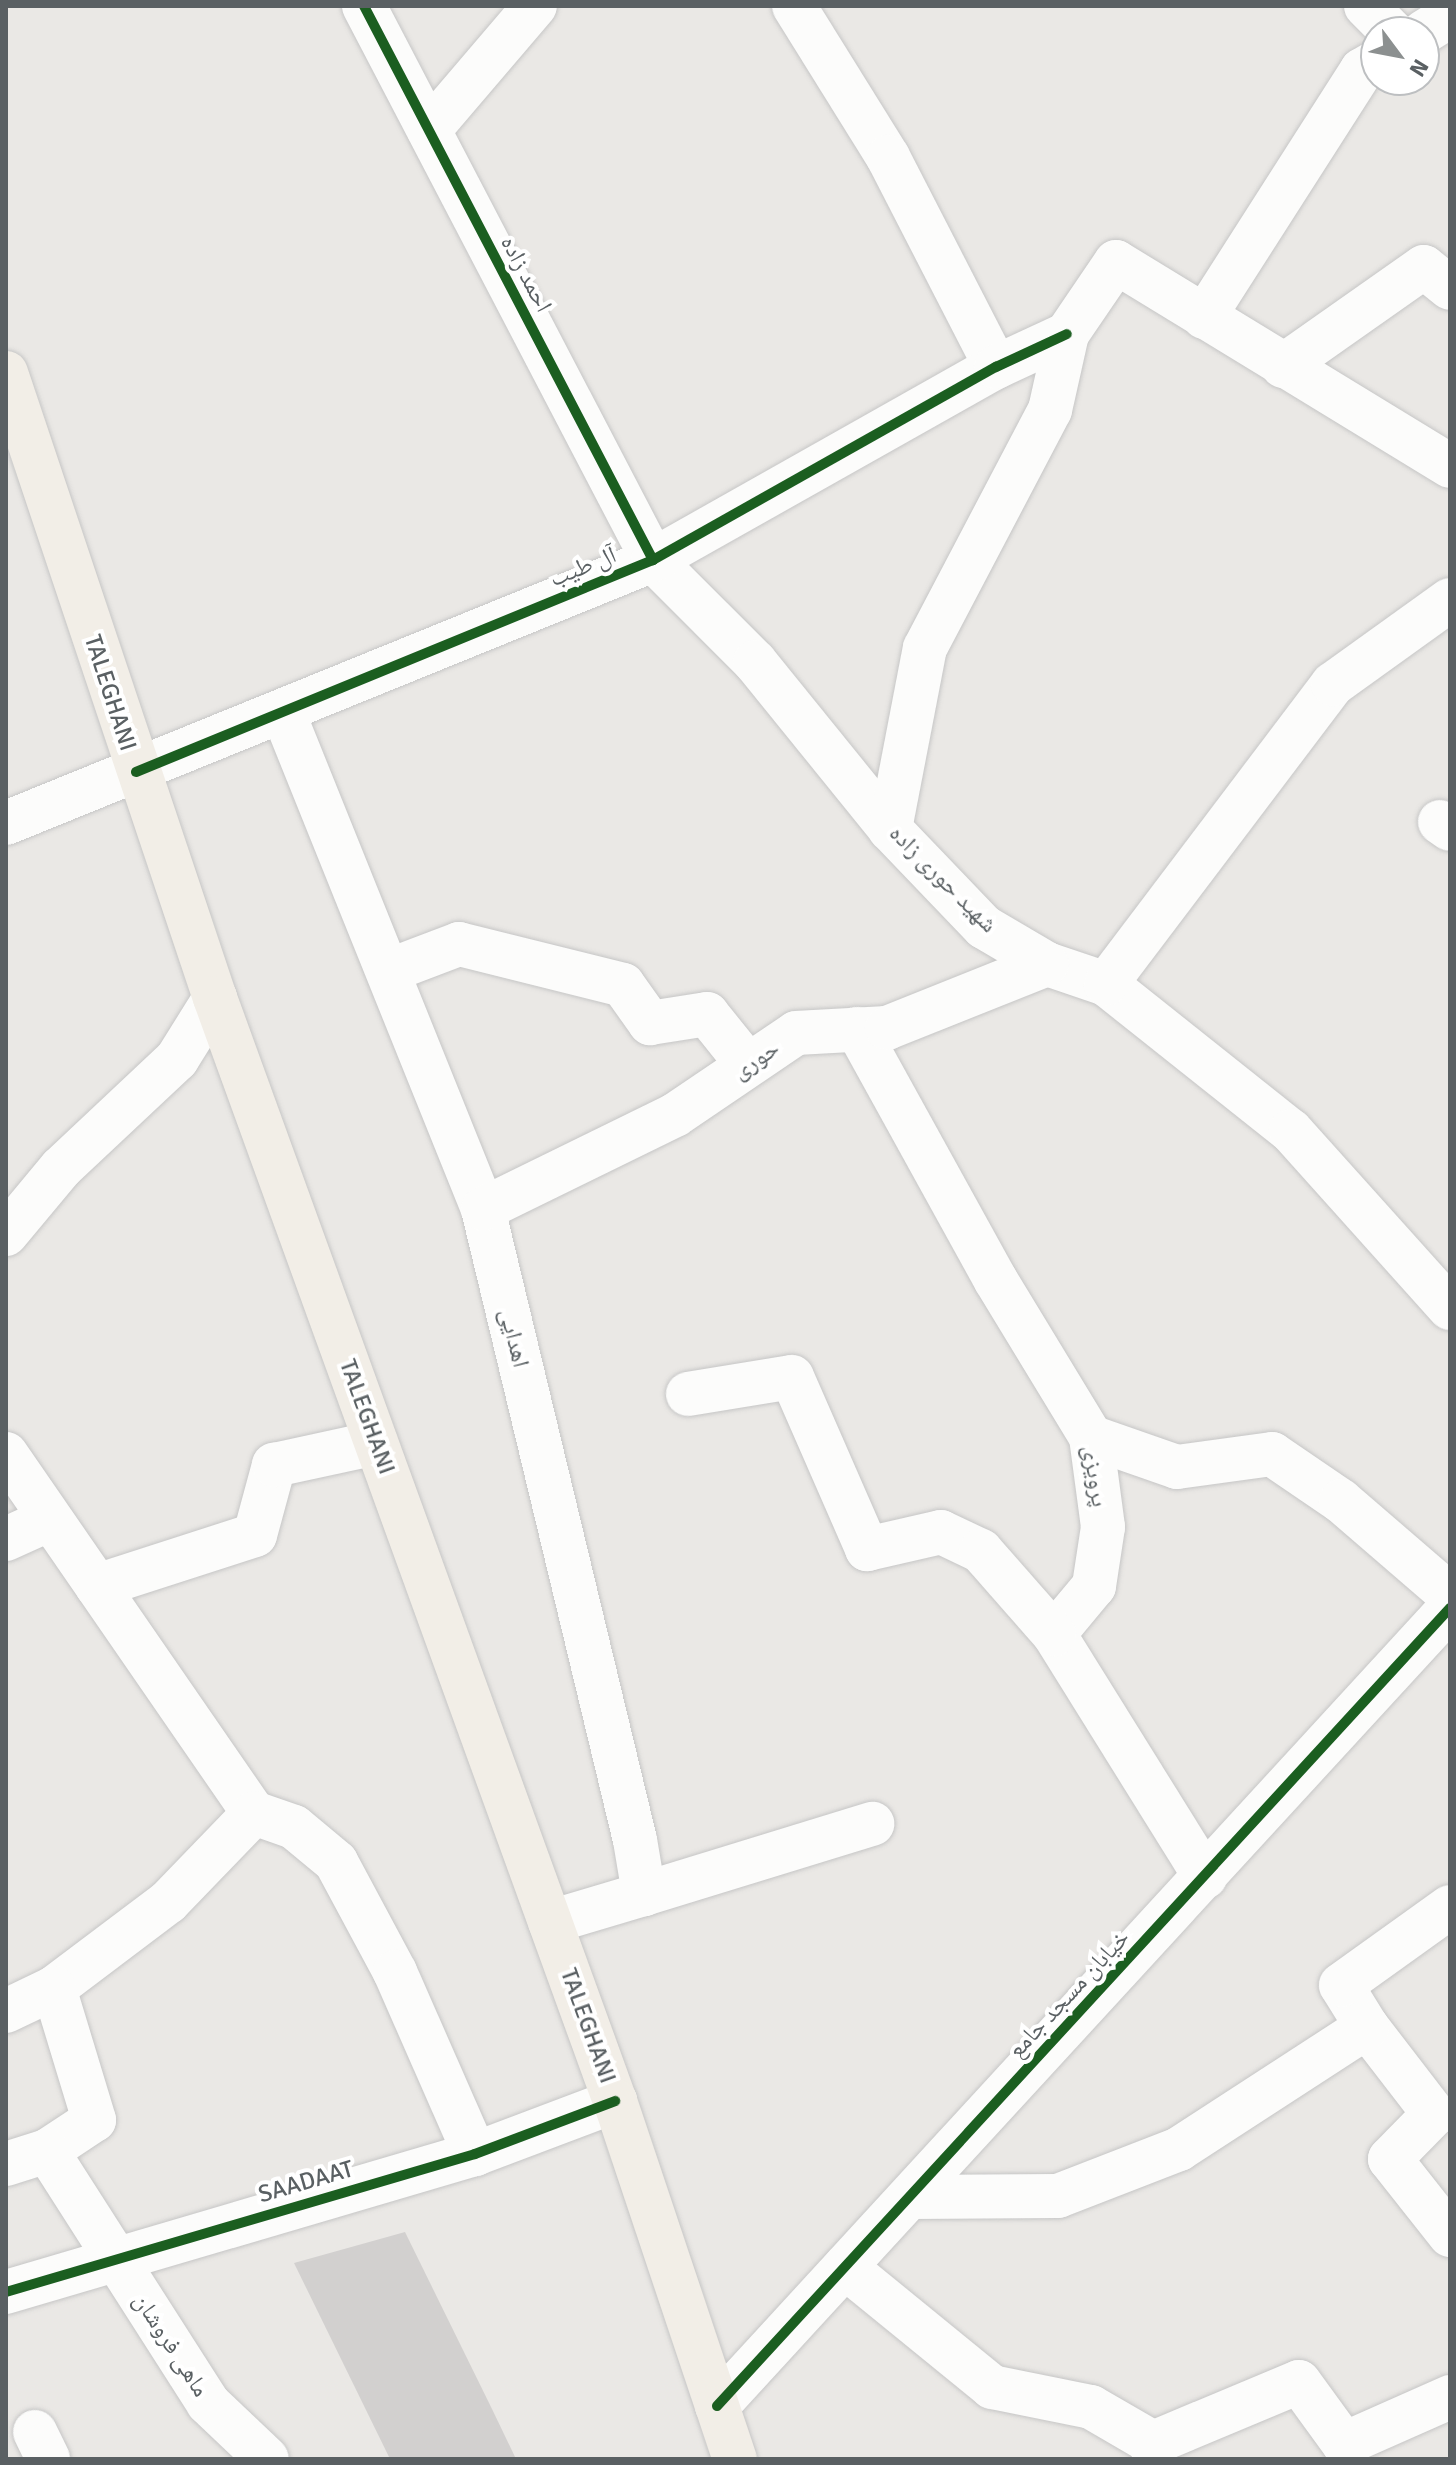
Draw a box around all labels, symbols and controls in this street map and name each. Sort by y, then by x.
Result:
north arrow [1360,16,1440,96]
text: N [1404,54,1435,82]
street label: احمد زاده [494,231,558,317]
street label: آل طیب [545,541,621,593]
street label: TALEGHANI [78,631,142,755]
street label: شهید حوری زاده [883,819,1003,939]
street label: حوری [727,1034,785,1086]
street label: اهدایی [493,1306,535,1370]
street label: TALEGHANI [333,1356,401,1478]
street label: پرویزی [1076,1443,1114,1509]
street label: خیابان مسجد جامع [1002,1924,1136,2064]
street label: TALEGHANI [554,1965,622,2087]
street label: SAADAAT [255,2155,357,2209]
street label: ماهی فروشان [127,2288,215,2402]

